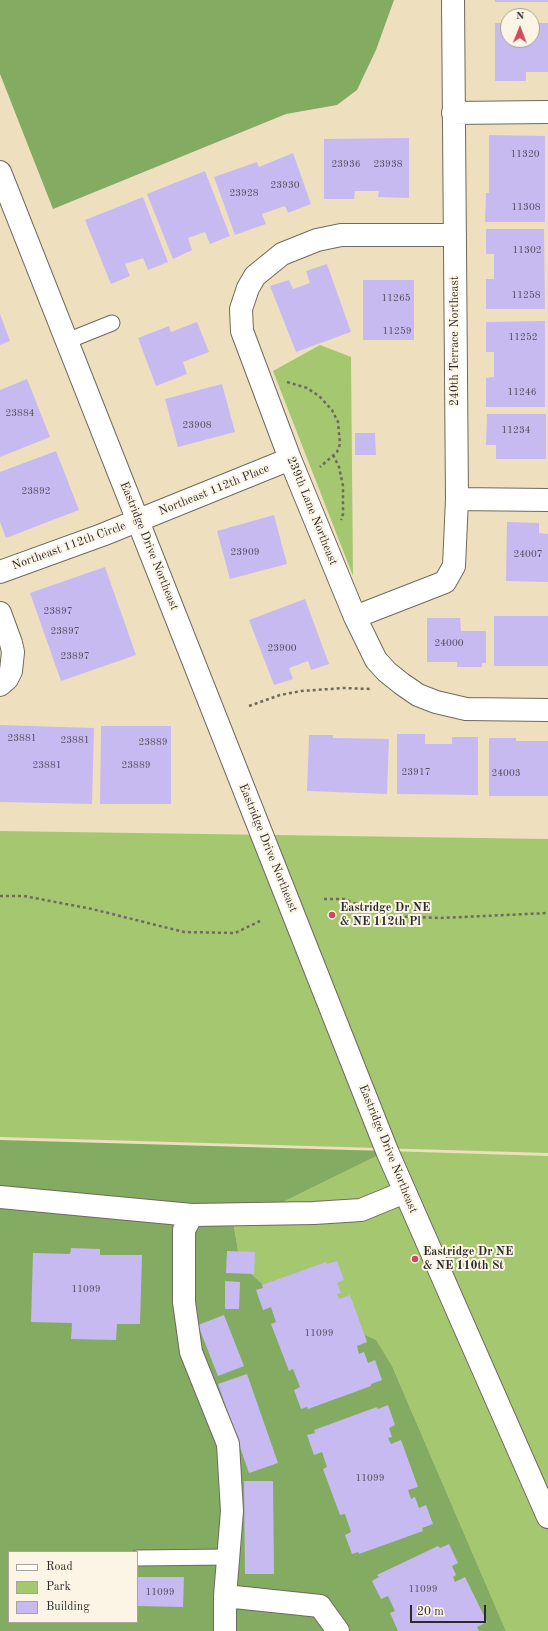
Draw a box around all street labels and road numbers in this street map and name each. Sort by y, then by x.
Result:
street label: 240th Terrace Northeast [448,276,462,406]
street label: 239th Lane Northeast [284,455,340,567]
street label: Northeast 112th Place [157,461,271,519]
street label: Eastridge Drive Northeast [117,480,181,612]
street label: Northeast 112th Circle [10,519,128,573]
street label: Eastridge Drive Northeast [236,782,300,914]
street label: Eastridge Drive Northeast [356,1083,420,1215]

